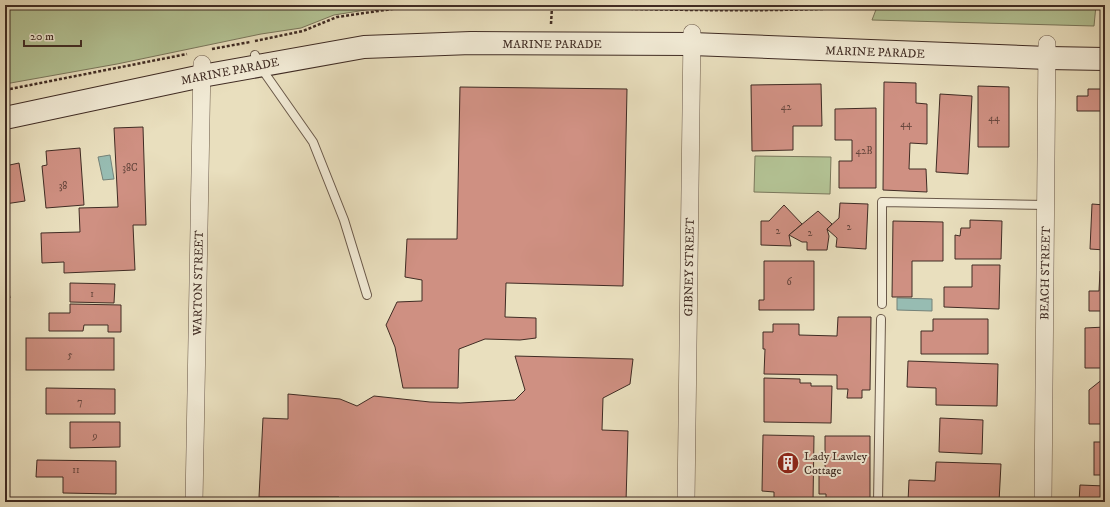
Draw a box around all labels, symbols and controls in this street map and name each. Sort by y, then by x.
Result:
scale bar [24,22,81,48]
text: 20 m [30,29,54,44]
street label: MARINE PARADE [502,37,602,52]
street label: MARINE PARADE [825,43,926,62]
street label: MARINE PARADE [180,55,281,88]
house number: 42 [781,101,791,113]
house number: 44 [988,112,1000,124]
house number: 44 [900,118,912,130]
house number: 42B [856,145,873,157]
house number: 38C [122,162,138,174]
house number: 38 [59,180,67,192]
street label: GIBNEY STREET [681,217,698,317]
house number: 2 [847,221,852,233]
house number: 2 [776,225,781,237]
street label: BEACH STREET [1037,226,1054,320]
house number: 2 [808,227,813,239]
street label: WARTON STREET [190,230,207,337]
house number: 6 [786,276,792,288]
house number: 1 [90,288,94,300]
house number: 5 [68,349,73,361]
house number: 7 [77,396,83,408]
house number: 9 [92,430,98,442]
place label: Lady Lawley Cottage [804,449,868,478]
building icon: Lady Lawley Cottage [775,450,801,476]
house number: 11 [72,464,80,476]

